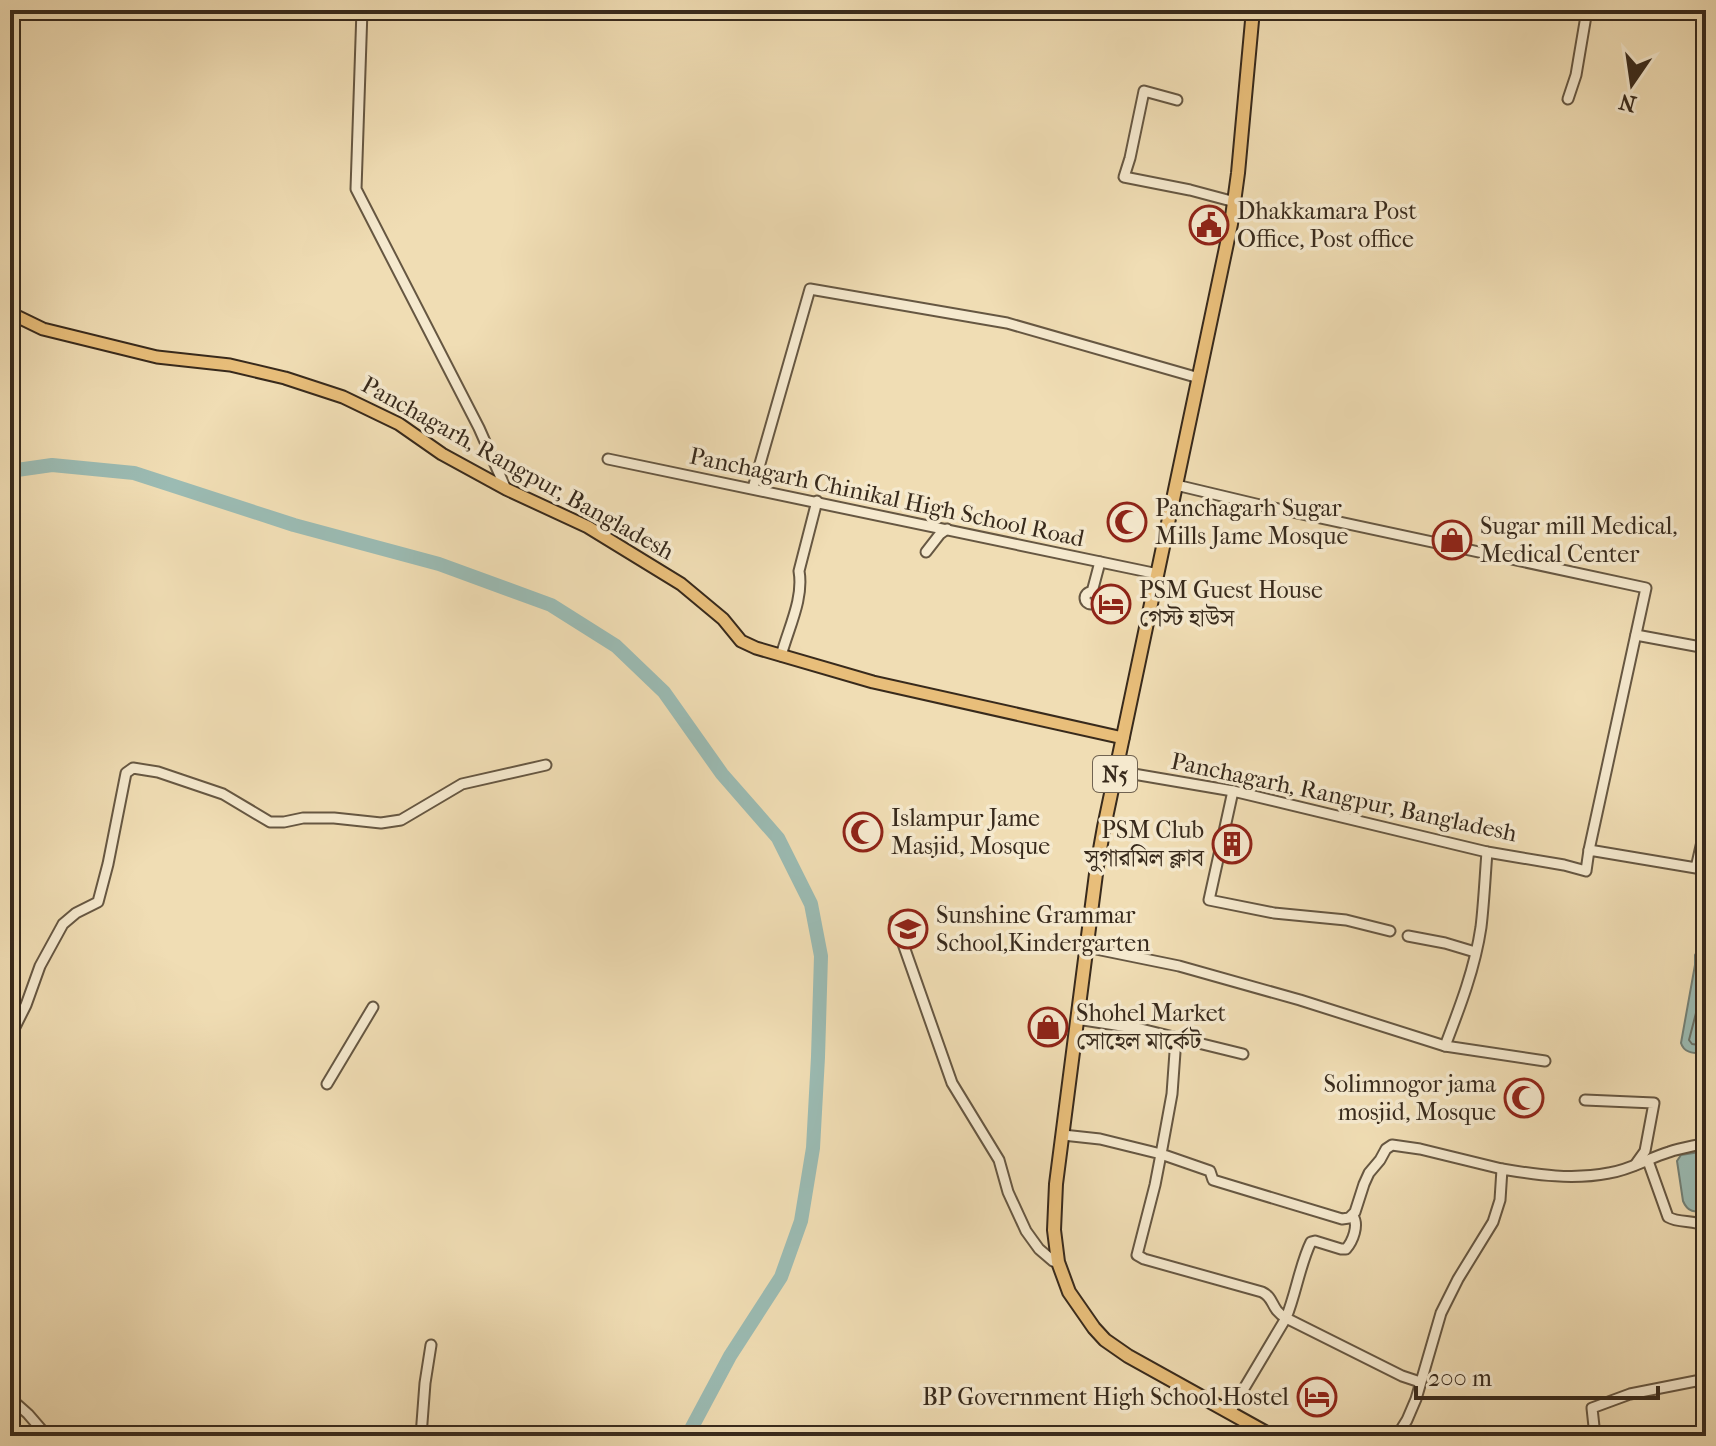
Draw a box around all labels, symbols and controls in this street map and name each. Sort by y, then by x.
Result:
north arrow [1592,44,1672,124]
text: N [1616,88,1639,117]
place label: Dhakkamara Post Office, Post office [1237,197,1417,253]
public building icon: Dhakkamara Post Office, Post office [1188,204,1230,246]
street label: Panchagarh, Rangpur, Bangladesh [357,370,680,566]
street label: Panchagarh Chinikal High School Road [687,441,1088,553]
place label: Panchagarh Sugar Mills Jame Mosque [1155,494,1348,550]
mosque icon: Panchagarh Sugar Mills Jame Mosque [1106,501,1148,543]
place label: Sugar mill Medical, Medical Center [1480,512,1678,568]
shop icon: Sugar mill Medical, Medical Center [1431,519,1473,561]
place label: PSM Guest House গেস্ট হাউস [1139,576,1323,632]
hotel icon: PSM Guest House গেস্ট হাউস [1090,583,1132,625]
street label: Panchagarh, Rangpur, Bangladesh [1169,747,1520,847]
road number: N5 [1093,756,1137,792]
place label: Islampur Jame Masjid, Mosque [891,804,1050,860]
mosque icon: Islampur Jame Masjid, Mosque [842,811,884,853]
place label: PSM Club সুগারমিল ক্লাব [1084,816,1205,872]
building icon: PSM Club সুগারমিল ক্লাব [1211,823,1253,865]
place label: Sunshine Grammar School,Kindergarten [936,901,1150,957]
school or university icon: Sunshine Grammar School,Kindergarten [887,908,929,950]
place label: Shohel Market সোহেল মার্কেট [1076,999,1227,1055]
shop icon: Shohel Market সোহেল মার্কেট [1027,1006,1069,1048]
place label: Solimnogor jama mosjid, Mosque [1324,1070,1497,1126]
mosque icon: Solimnogor jama mosjid, Mosque [1503,1077,1545,1119]
scale bar [1416,1350,1658,1400]
text: 200 m [1428,1364,1492,1392]
hotel icon: BP Government High School Hostel [1296,1376,1338,1418]
place label: BP Government High School Hostel [922,1383,1289,1411]

